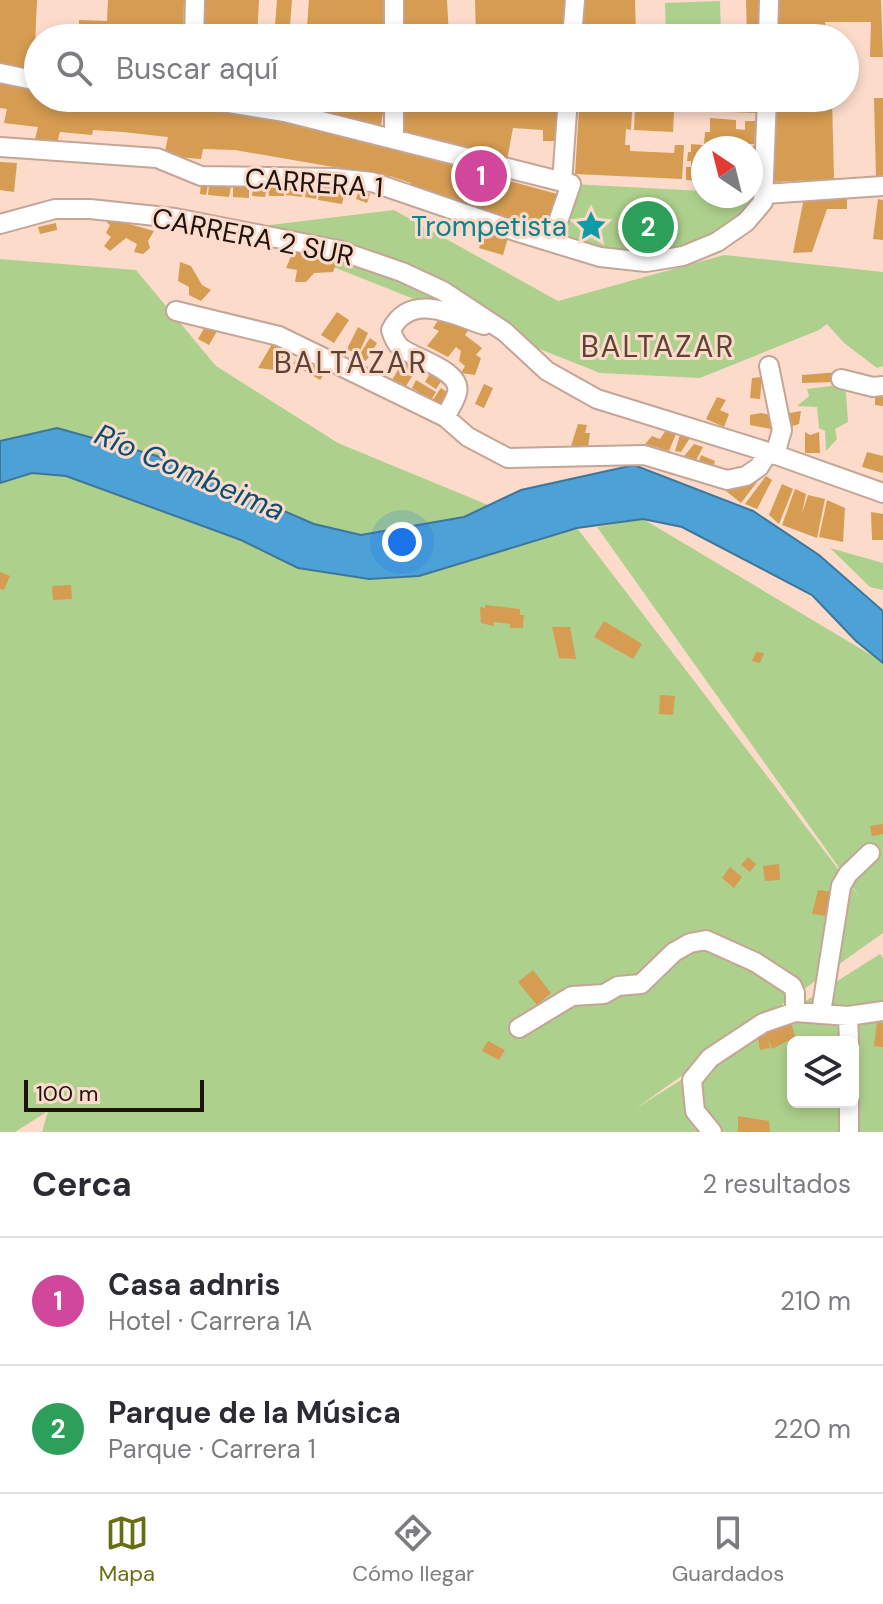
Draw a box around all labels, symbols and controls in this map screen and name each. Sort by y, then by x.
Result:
search box [24,24,859,112]
icon: search [52,46,96,90]
text: Buscar aquí [116,49,278,88]
north arrow [691,136,763,208]
pin: 1 [455,146,507,206]
street label: CARRERA 1 [244,160,384,206]
pin: 2 [622,197,674,257]
street label: CARRERA 2 SUR [149,199,357,275]
place label: Trompetista [411,208,567,245]
place icon: Trompetista [574,209,608,243]
district label: BALTAZAR [581,327,735,366]
district label: BALTAZAR [274,343,428,382]
water label: Río Combeima [89,414,291,530]
your location [382,522,422,562]
map controls [787,1036,859,1108]
button: layers [787,1036,859,1108]
scale bar [24,1076,204,1112]
text: 100 m [36,1079,98,1108]
text: Cerca [32,1162,132,1207]
text: 2 resultados [702,1167,851,1201]
text: Casa adnris [108,1265,281,1304]
text: 1 [53,1284,63,1318]
text: 210 m [780,1284,851,1318]
text: Hotel · Carrera 1A [108,1304,312,1338]
text: Parque de la Música [108,1393,401,1432]
text: 2 [50,1412,66,1446]
text: 220 m [773,1412,851,1446]
text: Parque · Carrera 1 [108,1432,316,1466]
tab: Mapa [99,1511,155,1588]
tab: Cómo llegar [352,1511,474,1588]
tab: Guardados [672,1511,784,1588]

